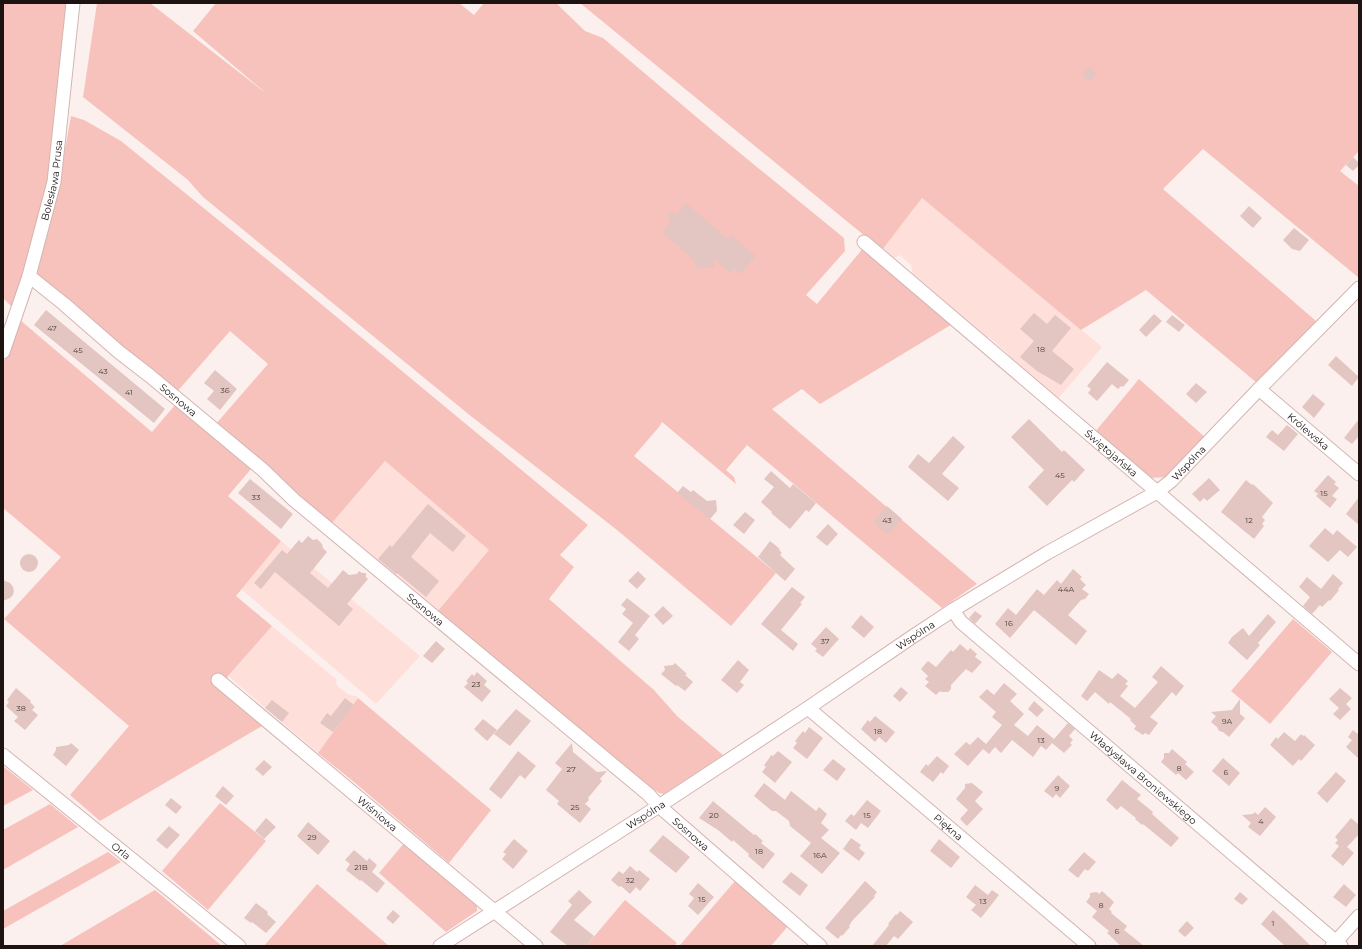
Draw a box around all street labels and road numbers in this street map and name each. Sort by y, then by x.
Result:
street label: Bolesława Prusa [38,139,65,222]
street label: Sosnowa [157,380,200,419]
street label: Królewska [1285,410,1332,453]
street label: Świętojańska [1082,427,1141,479]
street label: Wspólna [1169,442,1208,483]
street label: Sosnowa [404,590,447,628]
street label: Wspólna [893,617,937,653]
street label: Władysława Broniewskiego [1087,728,1200,827]
street label: Wiśniowa [355,793,400,834]
street label: Wspólna [624,797,668,832]
street label: Piękna [931,811,966,843]
street label: Sosnowa [670,814,712,853]
street label: Orla [109,839,133,862]

